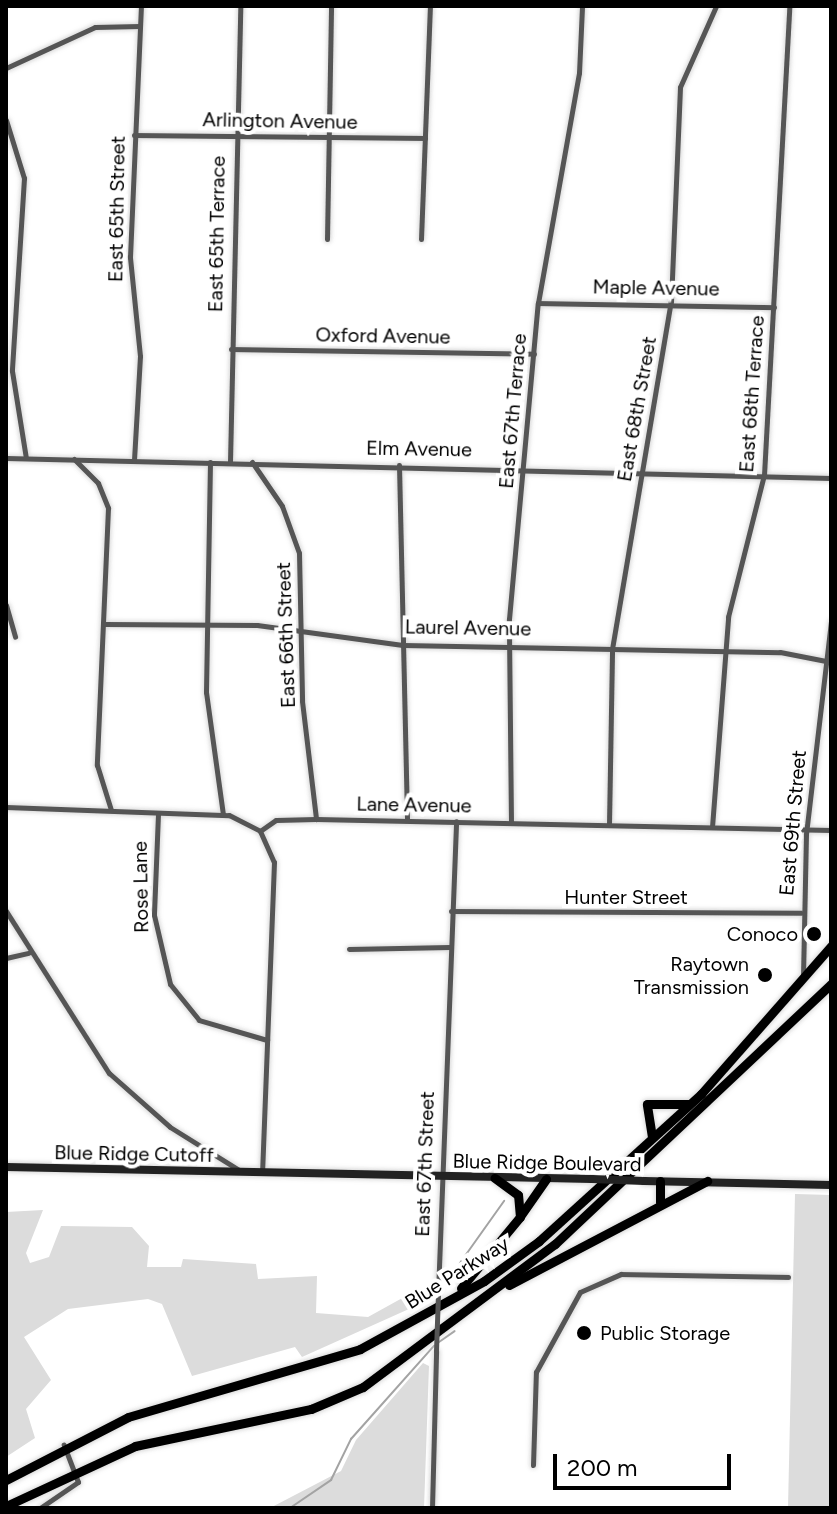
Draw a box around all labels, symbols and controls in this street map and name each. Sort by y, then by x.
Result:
street label: Arlington Avenue [202,108,358,134]
street label: East 65th Street [104,136,130,282]
street label: East 65th Terrace [204,156,230,312]
street label: Maple Avenue [592,275,720,301]
street label: East 68th Terrace [735,315,769,473]
street label: Oxford Avenue [315,323,451,349]
street label: East 67th Terrace [494,332,532,490]
street label: East 68th Street [612,334,662,484]
street label: Elm Avenue [366,436,472,462]
street label: East 66th Street [271,562,301,708]
street label: Laurel Avenue [405,615,531,641]
street label: East 69th Street [775,749,811,897]
street label: Lane Avenue [356,792,472,818]
street label: Rose Lane [128,841,154,933]
street label: Hunter Street [564,885,688,909]
place label: Conoco [727,922,798,946]
marker: Conoco [805,925,823,943]
place label: Raytown Transmission [634,952,749,999]
marker: Raytown Transmission [756,966,774,984]
street label: East 67th Street [410,1091,440,1237]
street label: Blue Ridge Cutoff [54,1141,214,1167]
street label: Blue Ridge Boulevard [452,1149,642,1177]
street label: Blue Parkway [401,1232,513,1314]
place label: Public Storage [600,1321,730,1345]
marker: Public Storage [575,1324,593,1342]
scale bar [557,1438,735,1488]
text: 200 m [567,1453,638,1482]

